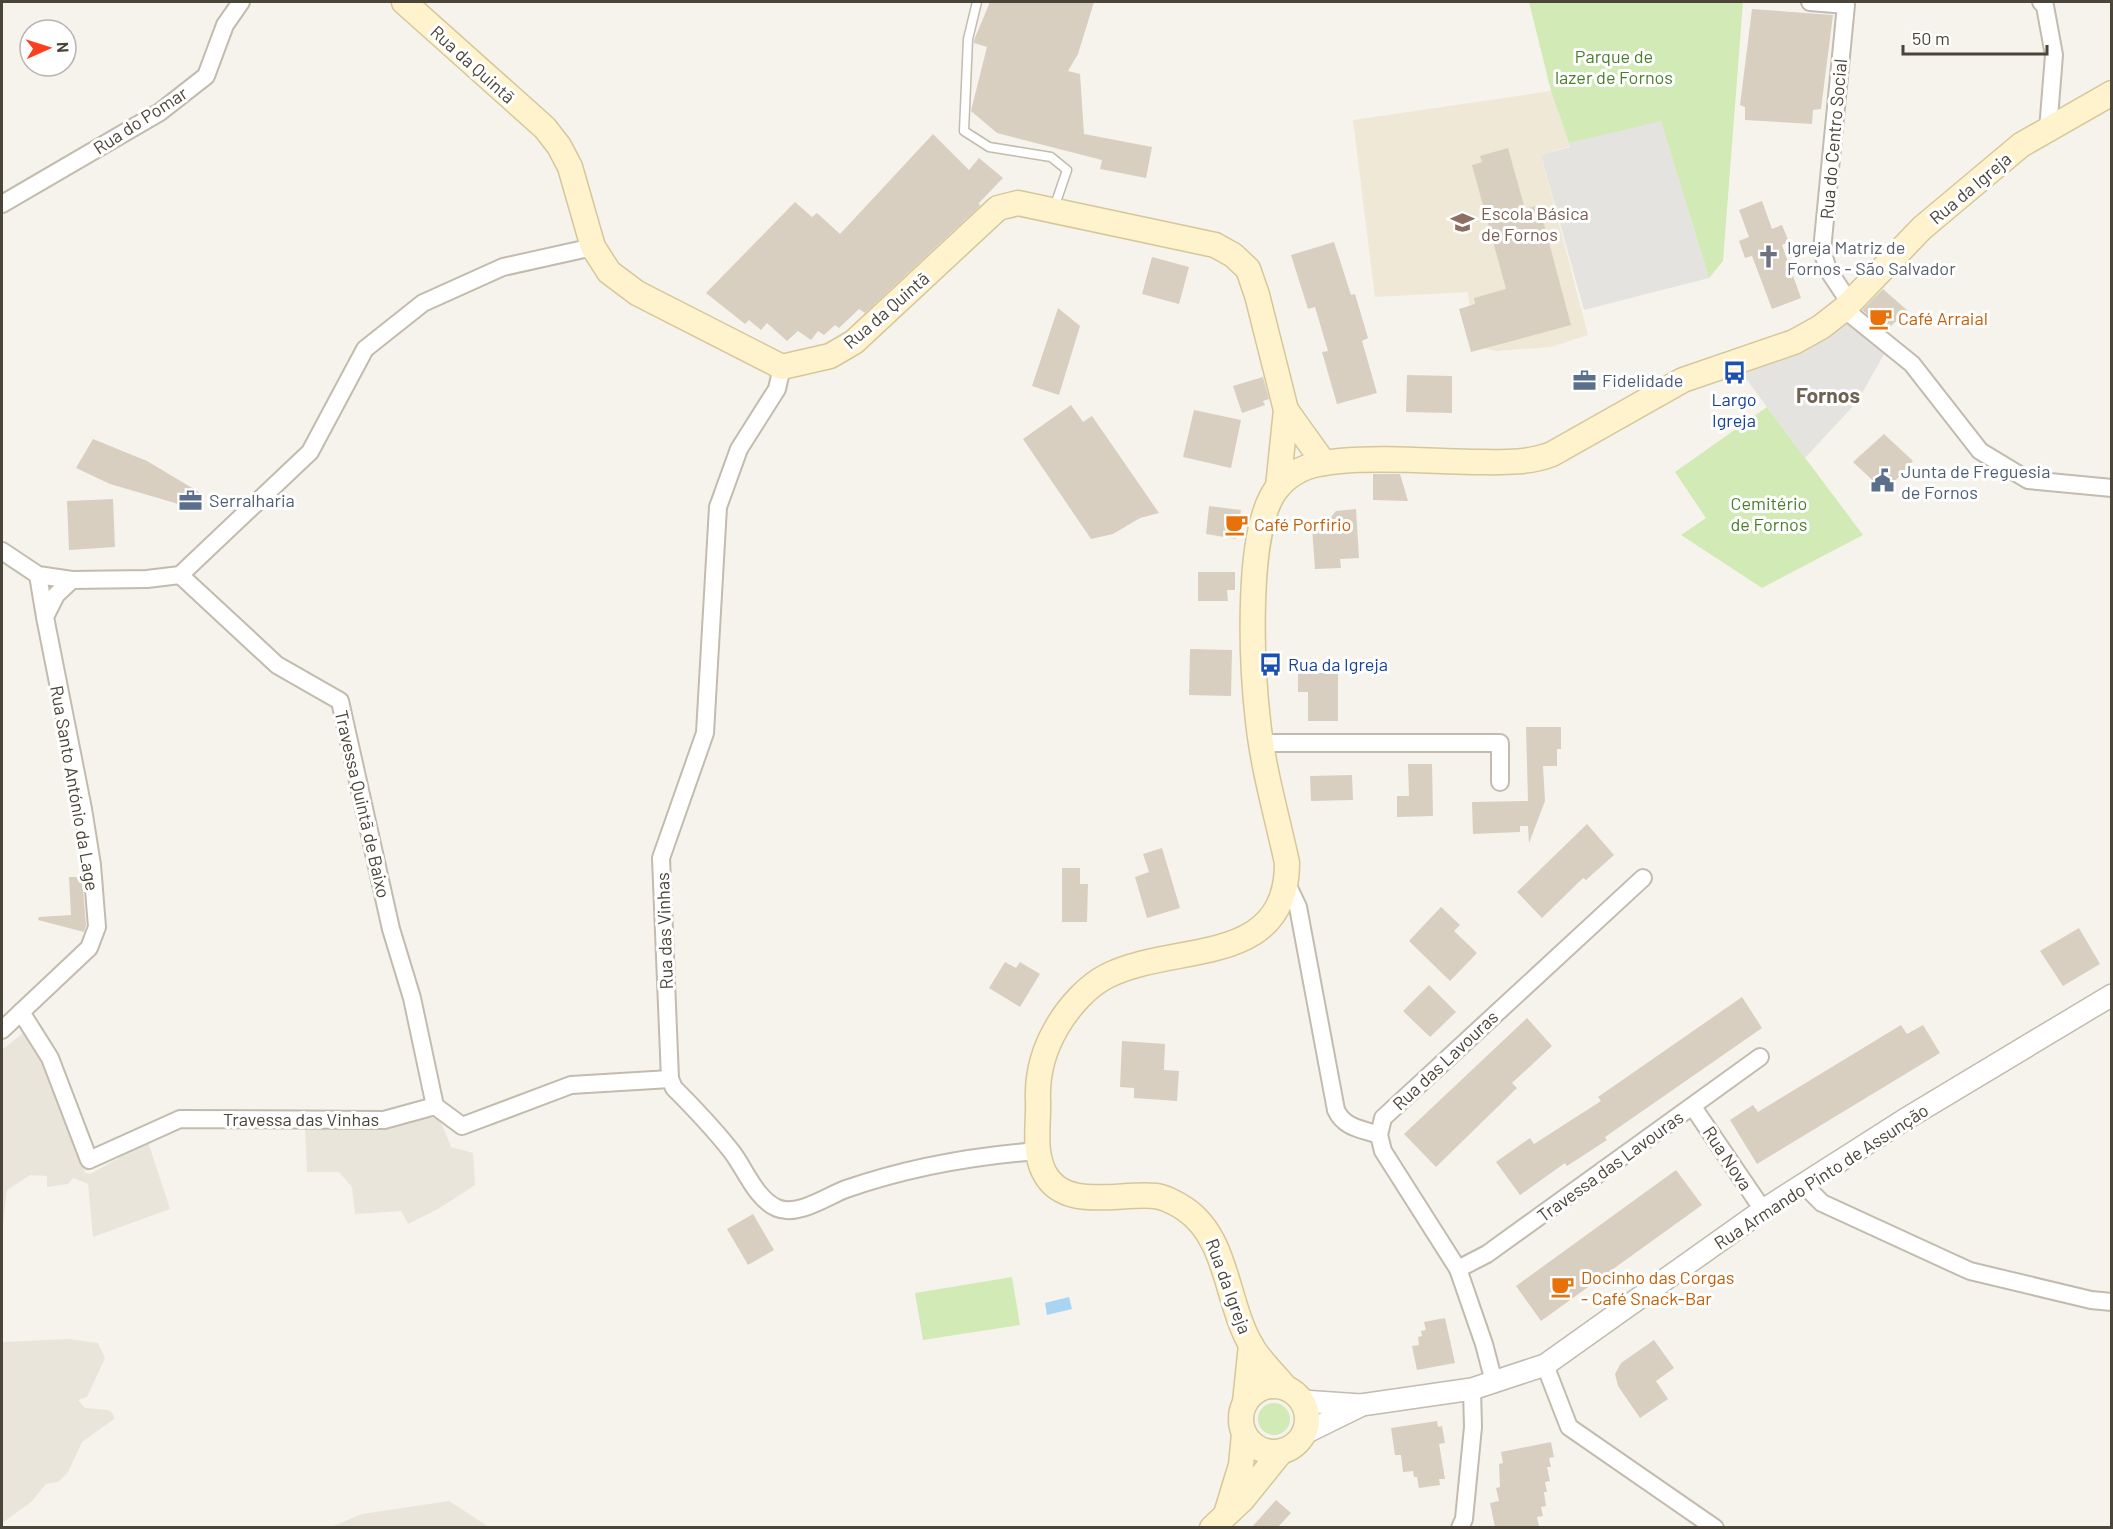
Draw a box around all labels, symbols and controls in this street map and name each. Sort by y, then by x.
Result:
north arrow [18,18,78,78]
scale bar [1903,18,2047,56]
street label: Rua da Quintã [426,20,520,108]
text: 50 m [1912,27,1950,49]
text: N [54,41,73,53]
park label: Parque de lazer de Fornos [1555,45,1673,88]
street label: Rua do Centro Social [1815,58,1851,220]
street label: Rua do Pomar [89,81,191,158]
street label: Rua da Igreja [1925,147,2015,229]
place label: Escola Básica de Fornos [1481,202,1589,245]
school or university icon: Escola Básica de Fornos [1450,210,1476,236]
place label: Igreja Matriz de Fornos - São Salvador [1787,236,1956,279]
church icon: Igreja Matriz de Fornos - São Salvador [1756,244,1782,270]
street label: Rua da Quintã [839,267,933,353]
cafe icon: Café Arraial [1867,305,1893,331]
place label: Café Arraial [1898,307,1988,329]
bus stop icon: Largo Igreja [1721,360,1747,386]
office icon: Fidelidade [1571,367,1597,393]
place label: Fidelidade [1602,369,1683,391]
district label: Fornos [1796,382,1860,407]
place label: Largo Igreja [1711,388,1757,431]
place label: Junta de Freguesia de Fornos [1901,460,2050,503]
public building icon: Junta de Freguesia de Fornos [1870,468,1896,494]
office icon: Serralharia [178,487,204,513]
place label: Serralharia [209,489,295,511]
park label: Cemitério de Fornos [1731,492,1807,535]
cafe icon: Café Porfirio [1223,511,1249,537]
place label: Café Porfirio [1254,513,1351,535]
bus stop icon: Rua da Igreja [1257,651,1283,677]
place label: Rua da Igreja [1288,653,1388,675]
street label: Rua Santo António da Lage [46,684,104,892]
street label: Travessa Quintã de Baixo [331,708,395,900]
street label: Rua das Vinhas [651,872,677,990]
street label: Rua das Lavouras [1388,1006,1502,1114]
street label: Rua Armando Pinto de Assunção [1710,1098,1932,1254]
street label: Travessa das Lavouras [1533,1106,1687,1226]
street label: Travessa das Vinhas [223,1108,379,1130]
street label: Rua Nova [1699,1122,1757,1194]
street label: Rua da Igreja [1202,1235,1256,1337]
place label: Docinho das Corgas - Café Snack-Bar [1581,1266,1734,1309]
cafe icon: Docinho das Corgas - Café Snack-Bar [1550,1274,1576,1300]

